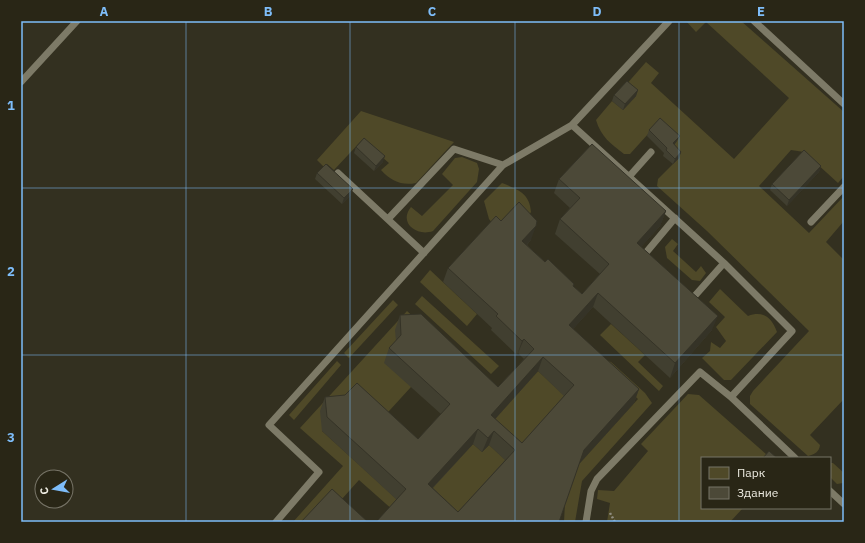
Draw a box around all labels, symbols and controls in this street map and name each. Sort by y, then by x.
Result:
text: A [100,3,109,20]
text: B [264,3,273,20]
text: C [428,3,437,20]
text: D [592,3,602,20]
text: E [757,3,765,20]
text: 1 [7,97,15,114]
text: 2 [7,263,15,280]
text: 3 [7,429,15,446]
legend [701,457,831,509]
text: Парк [737,465,766,480]
north arrow [34,469,74,509]
text: Здание [737,485,779,500]
text: С [37,486,52,496]

